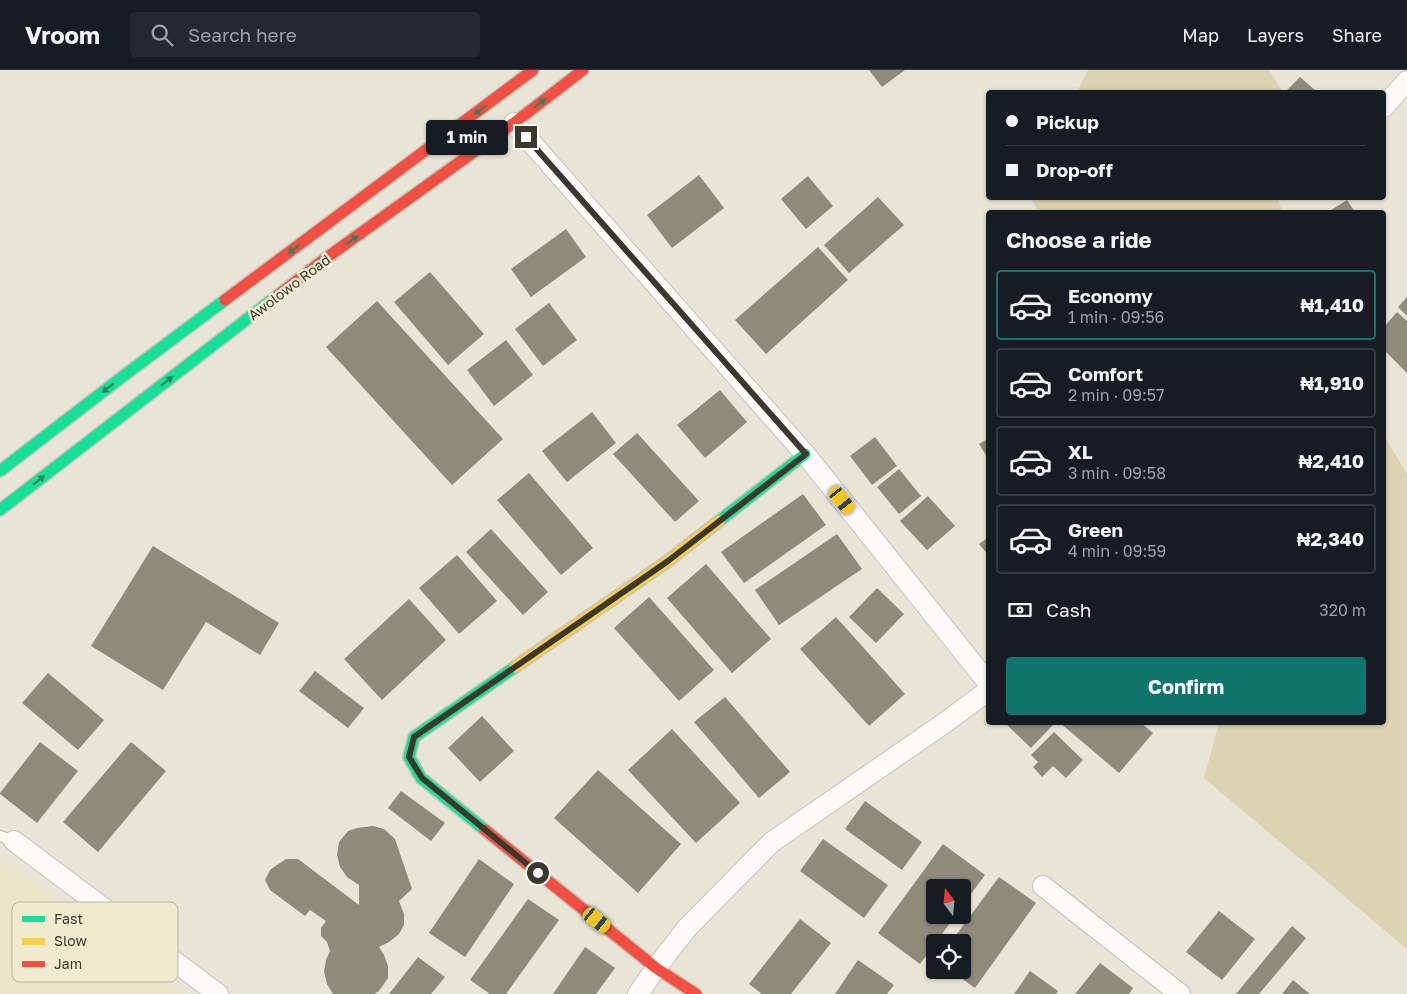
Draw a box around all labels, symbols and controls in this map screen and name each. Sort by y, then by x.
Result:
search box [130,12,480,57]
text: Vroom [25,20,100,49]
icon: search [148,21,176,49]
text: Search here [188,23,297,46]
text: Map [1182,24,1219,46]
text: Layers [1247,24,1304,46]
text: Share [1332,24,1382,46]
one-way arrow [533,98,547,108]
one-way arrow [473,105,487,115]
text: Pickup [1036,110,1099,133]
callout: 1 min [426,120,508,154]
route end [515,126,537,148]
text: 1 min [447,127,487,147]
text: Drop-off [1036,158,1113,181]
text: Choose a ride [1006,226,1152,253]
one-way arrow [345,235,359,245]
one-way arrow [287,244,301,254]
street label: Awolowo Road [245,251,333,323]
icon: car [1008,283,1053,328]
text: Economy [1068,284,1153,307]
text: ₦1,410 [1300,293,1364,316]
text: 1 min · 09:56 [1068,307,1164,327]
icon: car [1008,361,1053,406]
text: Comfort [1068,362,1143,385]
text: ₦1,910 [1300,371,1364,394]
one-way arrow [160,376,174,386]
one-way arrow [101,383,115,393]
text: 2 min · 09:57 [1068,385,1165,405]
icon: car [1008,439,1053,484]
text: XL [1068,440,1093,463]
text: ₦2,410 [1299,449,1364,472]
text: 3 min · 09:58 [1068,463,1166,483]
one-way arrow [32,475,45,486]
car [826,484,857,516]
icon: car [1008,517,1053,562]
text: Green [1068,518,1123,541]
text: ₦2,340 [1297,527,1364,550]
text: 4 min · 09:59 [1068,541,1166,561]
icon: cash [1006,596,1034,624]
text: Cash [1046,598,1091,621]
text: 320 m [1319,600,1366,620]
button: Confirm [1006,657,1366,715]
route start [527,862,549,884]
north arrow [926,879,971,924]
map controls [926,879,971,979]
legend [12,902,178,982]
car [580,905,613,935]
text: Fast [54,910,83,927]
text: Slow [54,932,87,949]
button: locate [926,934,971,979]
text: Jam [54,955,82,972]

